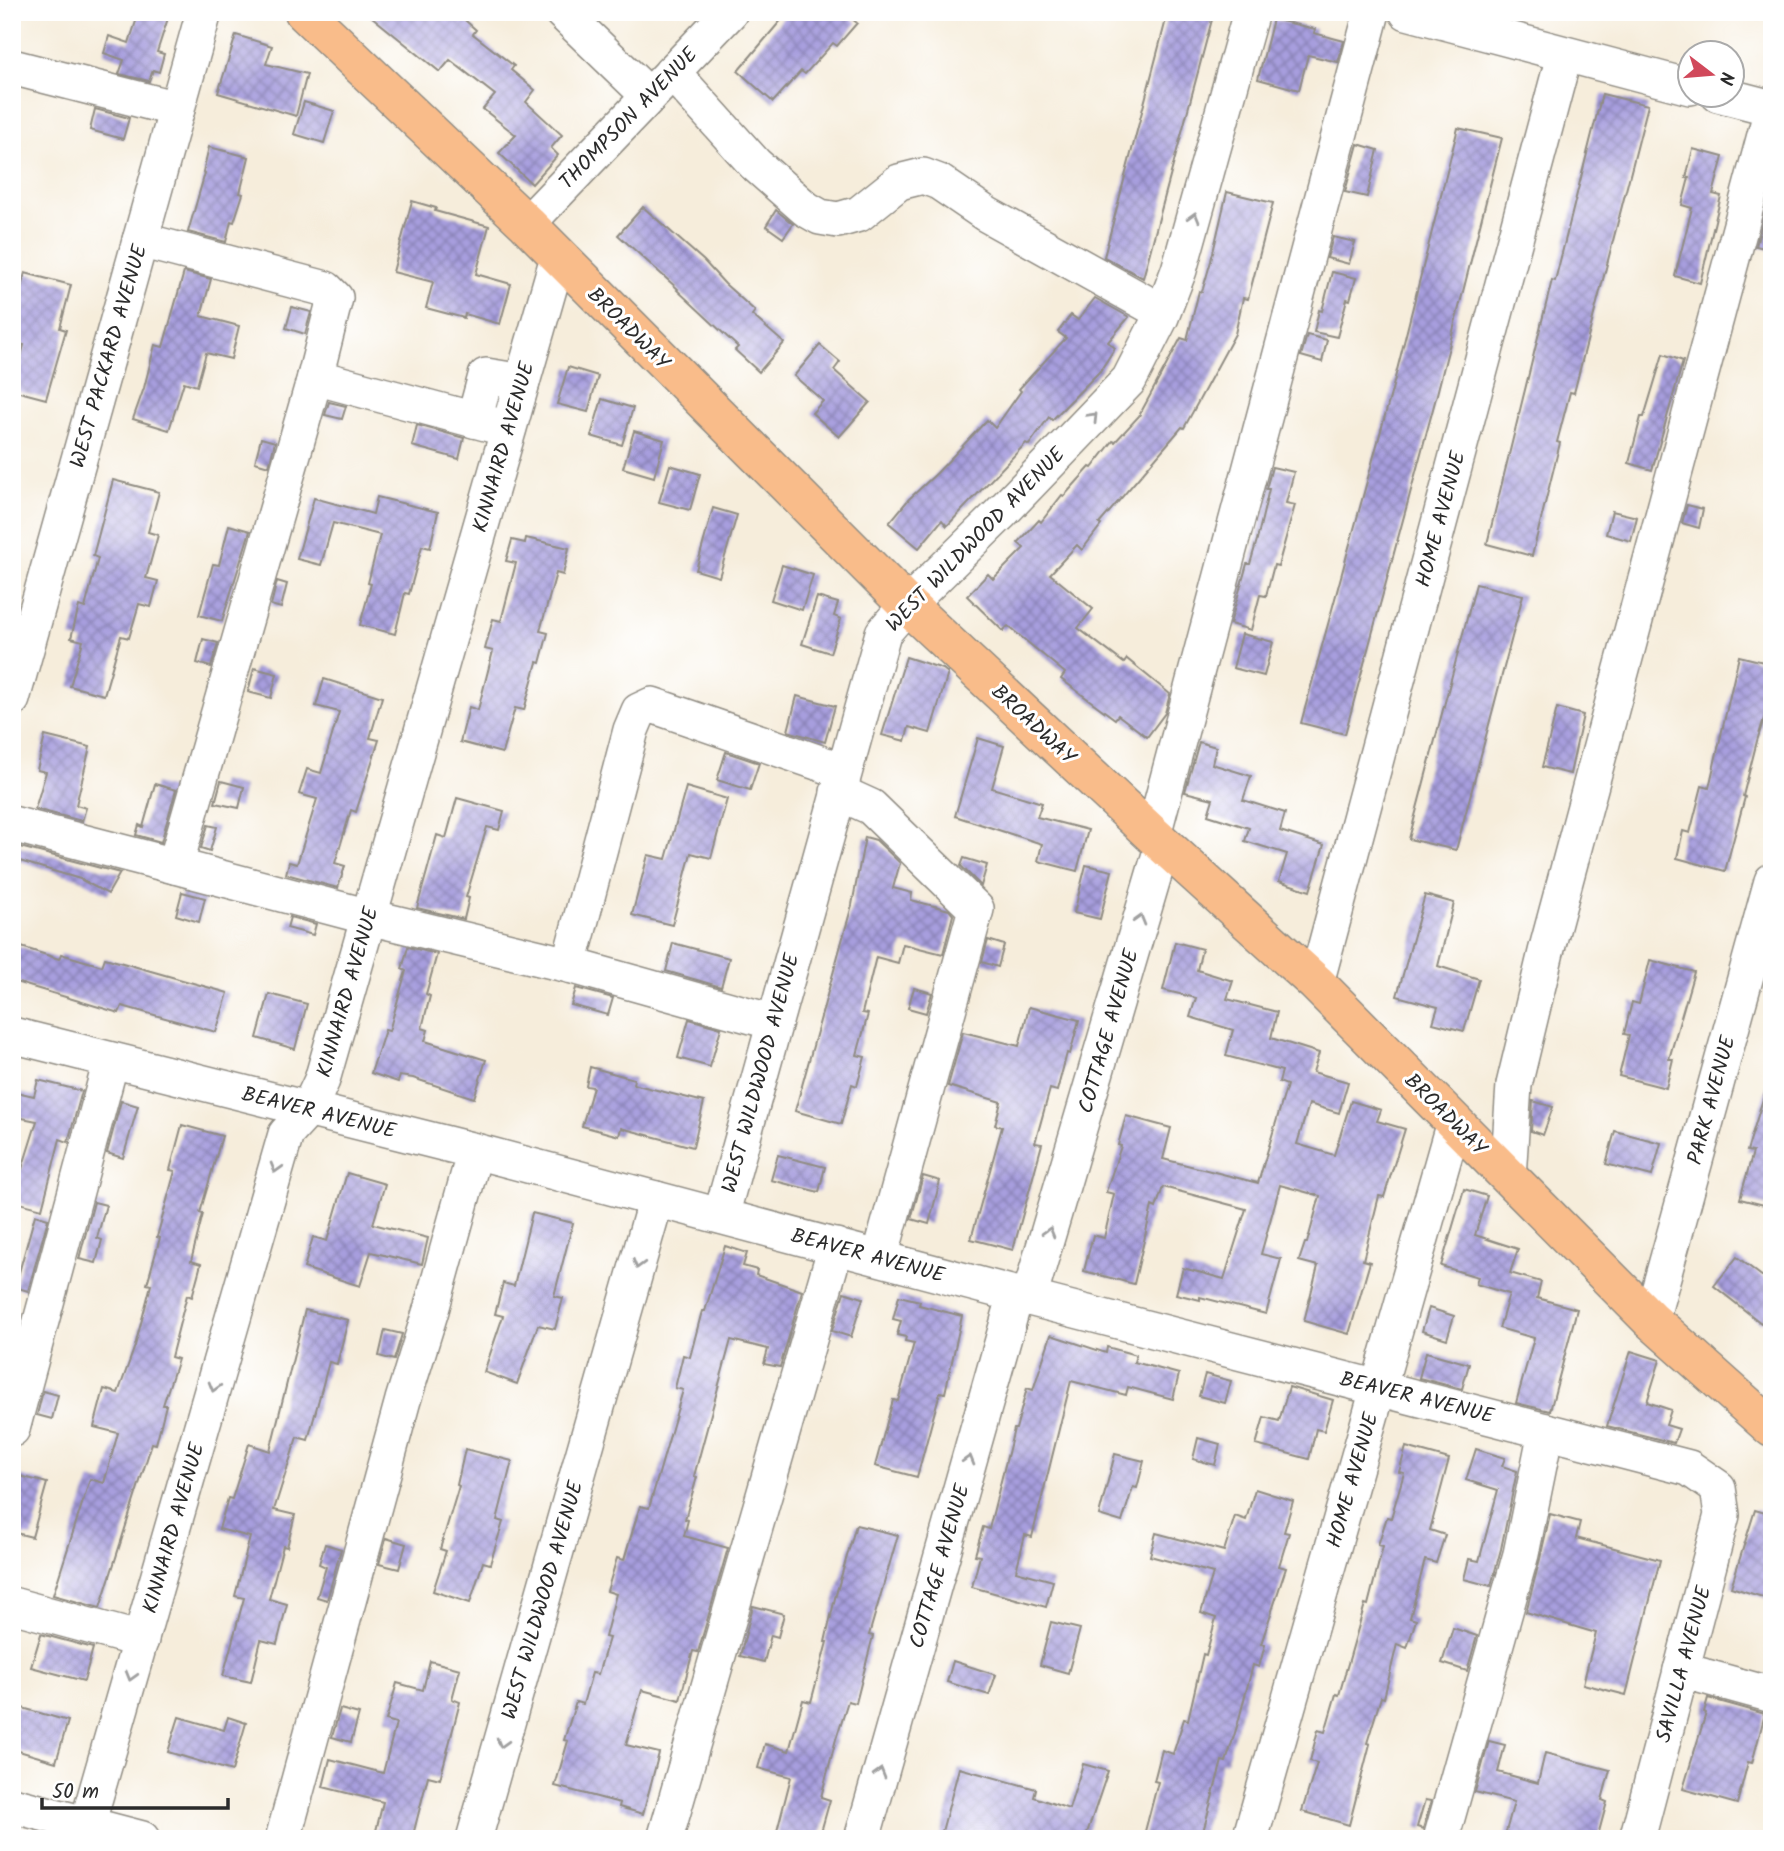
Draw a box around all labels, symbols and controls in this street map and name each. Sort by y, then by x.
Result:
north arrow [1676,38,1746,108]
street label: THOMPSON AVENUE [552,39,707,198]
text: N [1709,68,1741,88]
one-way arrow [1186,212,1201,224]
street label: WEST PACKARD AVENUE [62,240,157,472]
street label: BROADWAY [579,280,678,379]
street label: KINNAIRD AVENUE [464,358,545,537]
one-way arrow [1085,413,1098,426]
street label: WEST WILDWOOD AVENUE [878,439,1074,640]
street label: HOME AVENUE [1407,447,1476,591]
street label: BROADWAY [983,677,1084,774]
street label: KINNAIRD AVENUE [308,903,389,1082]
one-way arrow [1132,914,1147,926]
street label: COTTAGE AVENUE [1070,945,1149,1117]
street label: WEST WILDWOOD AVENUE [714,949,810,1197]
street label: PARK AVENUE [1679,1031,1746,1169]
street label: BROADWAY [1396,1066,1495,1165]
street label: BEAVER AVENUE [238,1078,400,1149]
one-way arrow [270,1162,285,1174]
street label: BEAVER AVENUE [787,1220,949,1293]
one-way arrow [1040,1227,1055,1239]
one-way arrow [631,1258,646,1270]
street label: BEAVER AVENUE [1336,1363,1498,1434]
one-way arrow [207,1380,222,1392]
street label: HOME AVENUE [1318,1408,1389,1552]
street label: KINNAIRD AVENUE [134,1439,215,1618]
one-way arrow [961,1454,975,1466]
street label: WEST WILDWOOD AVENUE [494,1477,594,1724]
street label: COTTAGE AVENUE [901,1480,980,1652]
street label: SAVILLA AVENUE [1648,1582,1721,1746]
one-way arrow [124,1670,139,1682]
one-way arrow [495,1736,510,1748]
scale bar [42,1767,228,1811]
one-way arrow [872,1767,887,1779]
text: 50 m [52,1776,99,1809]

